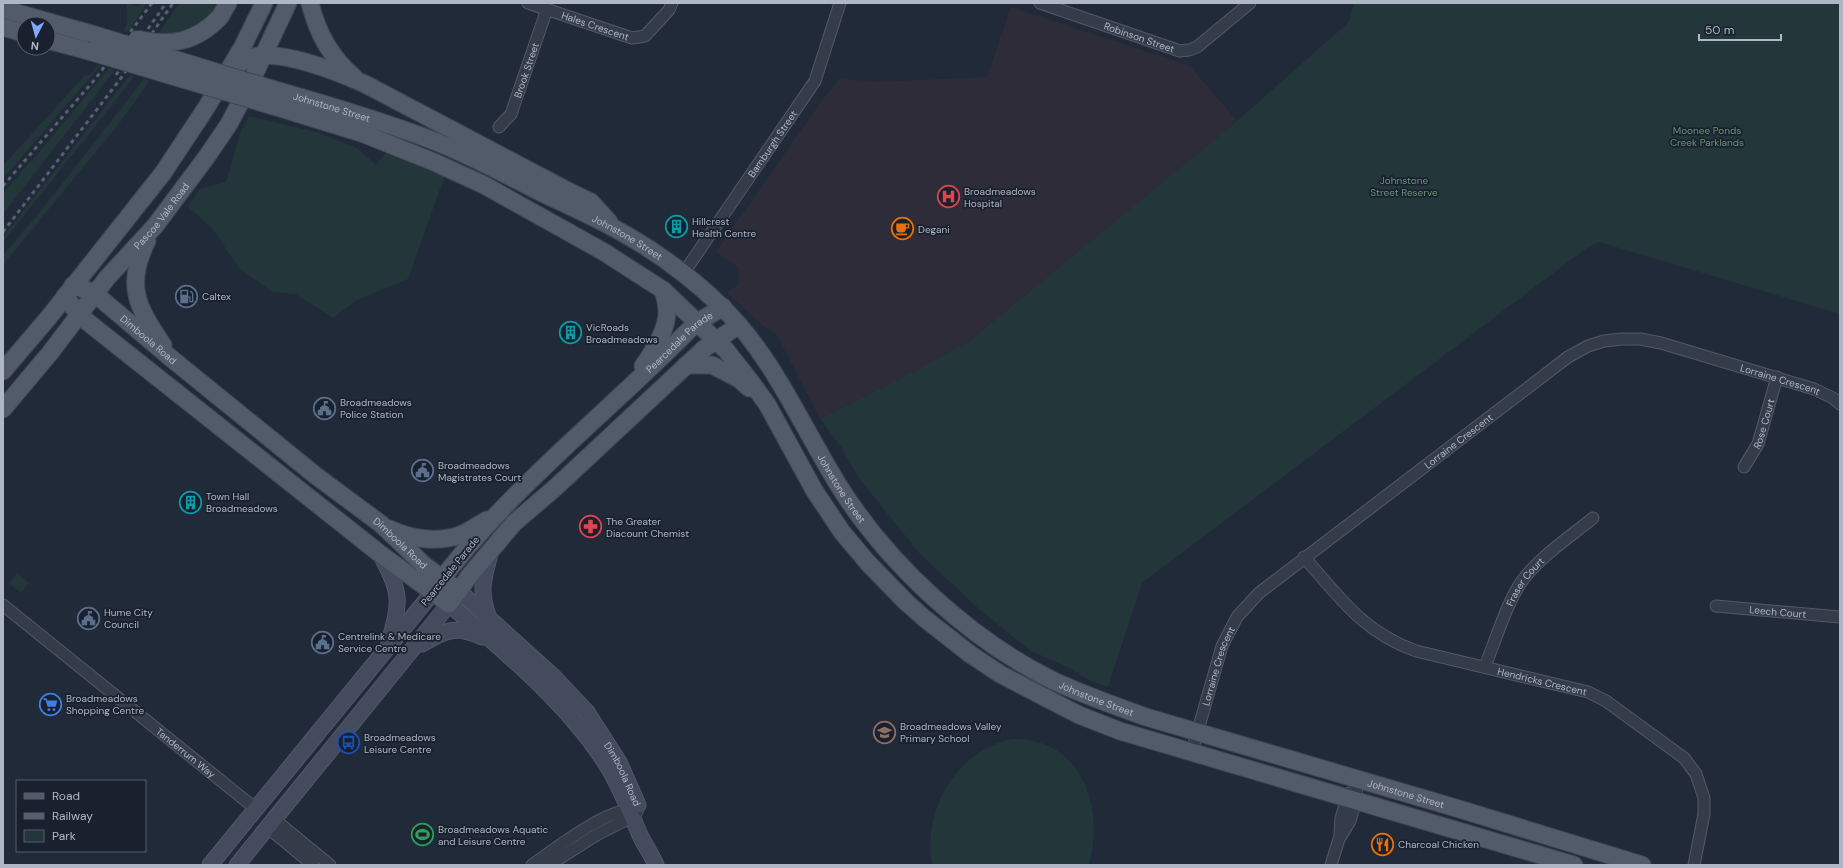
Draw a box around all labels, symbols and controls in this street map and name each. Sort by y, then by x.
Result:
street label: Hales Crescent [560,8,631,43]
north arrow [16,16,56,56]
scale bar [1699,16,1781,42]
street label: Robinson Street [1102,19,1176,55]
text: 50 m [1705,22,1734,38]
text: N [30,39,40,53]
street label: Brook Street [511,41,542,100]
street label: Johnstone Street [292,89,372,125]
street label: Bamburgh Street [745,107,800,180]
park label: Moonee Ponds Creek Parklands [1670,124,1744,149]
park label: Johnstone Street Reserve [1370,174,1438,199]
street label: Pascoe Vale Road [131,180,192,252]
hospital icon: Broadmeadows Hospital [936,184,962,210]
place label: Broadmeadows Hospital [964,185,1036,210]
street label: Johnstone Street [590,211,665,263]
building icon: Hillcrest Health Centre [663,214,689,240]
place label: Hillcrest Health Centre [692,215,757,240]
cafe icon: Degani [889,216,915,242]
place label: Degani [918,223,950,236]
fuel station icon: Caltex [173,283,199,309]
place label: Caltex [202,290,231,303]
street label: Pearcedale Parade [643,308,715,375]
street label: Dimboola Road [118,312,179,367]
building icon: VicRoads Broadmeadows [558,320,584,346]
place label: VicRoads Broadmeadows [586,321,658,346]
street label: Lorraine Crescent [1739,361,1823,398]
public building icon: Broadmeadows Police Station [311,395,337,421]
place label: Broadmeadows Police Station [340,396,412,421]
street label: Rose Court [1750,397,1777,451]
street label: Lorraine Crescent [1421,411,1495,471]
street label: Johnstone Street [815,452,869,525]
public building icon: Broadmeadows Magistrates Court [410,458,436,484]
place label: Broadmeadows Magistrates Court [438,459,521,484]
building icon: Town Hall Broadmeadows [177,489,203,515]
place label: Town Hall Broadmeadows [206,490,278,515]
street label: Dimboola Road [371,514,430,572]
pharmacy icon: The Greater Diacount Chemist [578,514,604,540]
place label: The Greater Diacount Chemist [606,515,689,540]
street label: Pearcedale Parade [418,533,482,608]
street label: Fraser Court [1503,554,1547,608]
street label: Leech Court [1749,602,1807,620]
public building icon: Hume City Council [76,605,102,631]
place label: Hume City Council [104,606,153,631]
street label: Lorraine Crescent [1199,624,1238,707]
public building icon: Centrelink & Medicare Service Centre [309,629,335,655]
place label: Centrelink & Medicare Service Centre [338,630,441,655]
street label: Hendricks Crescent [1496,664,1588,698]
street label: Johnstone Street [1057,678,1136,719]
supermarket icon: Broadmeadows Shopping Centre [38,691,64,717]
place label: Broadmeadows Shopping Centre [66,692,144,717]
school or university icon: Broadmeadows Valley Primary School [871,719,897,745]
place label: Broadmeadows Valley Primary School [900,720,1002,745]
street label: Tanderrum Way [154,725,219,781]
bus stop icon: Broadmeadows Leisure Centre [335,730,361,756]
place label: Broadmeadows Leisure Centre [364,731,436,756]
street label: Dimboola Road [601,739,644,808]
street label: Johnstone Street [1366,776,1446,811]
legend [16,780,146,852]
text: Road [52,788,80,804]
text: Railway [52,808,93,824]
sports icon: Broadmeadows Aquatic and Leisure Centre [409,822,435,848]
place label: Broadmeadows Aquatic and Leisure Centre [438,823,549,848]
text: Park [52,828,76,844]
restaurant icon: Charcoal Chicken [1369,831,1395,857]
place label: Charcoal Chicken [1398,838,1479,851]

